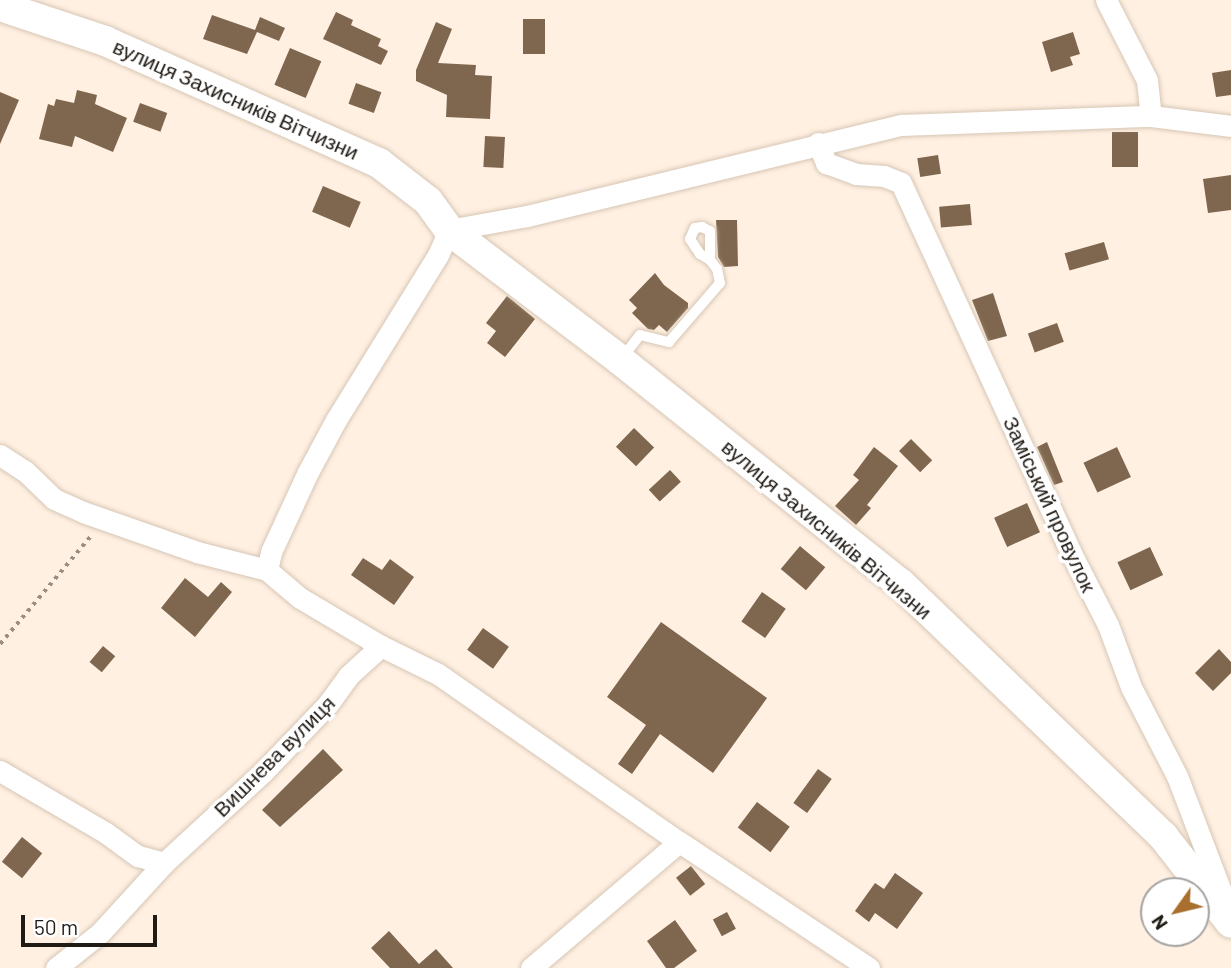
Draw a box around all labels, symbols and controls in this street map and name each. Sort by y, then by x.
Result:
street label: вулиця Захисників Вітчизни [109,33,363,165]
street label: Заміський провулок [998,412,1102,596]
street label: вулиця Захисників Вітчизни [717,434,937,624]
street label: Вишнева вулиця [208,690,340,822]
north arrow [1140,877,1210,947]
scale bar [24,902,161,946]
text: N [1146,911,1172,935]
text: 50 m [34,914,78,939]

